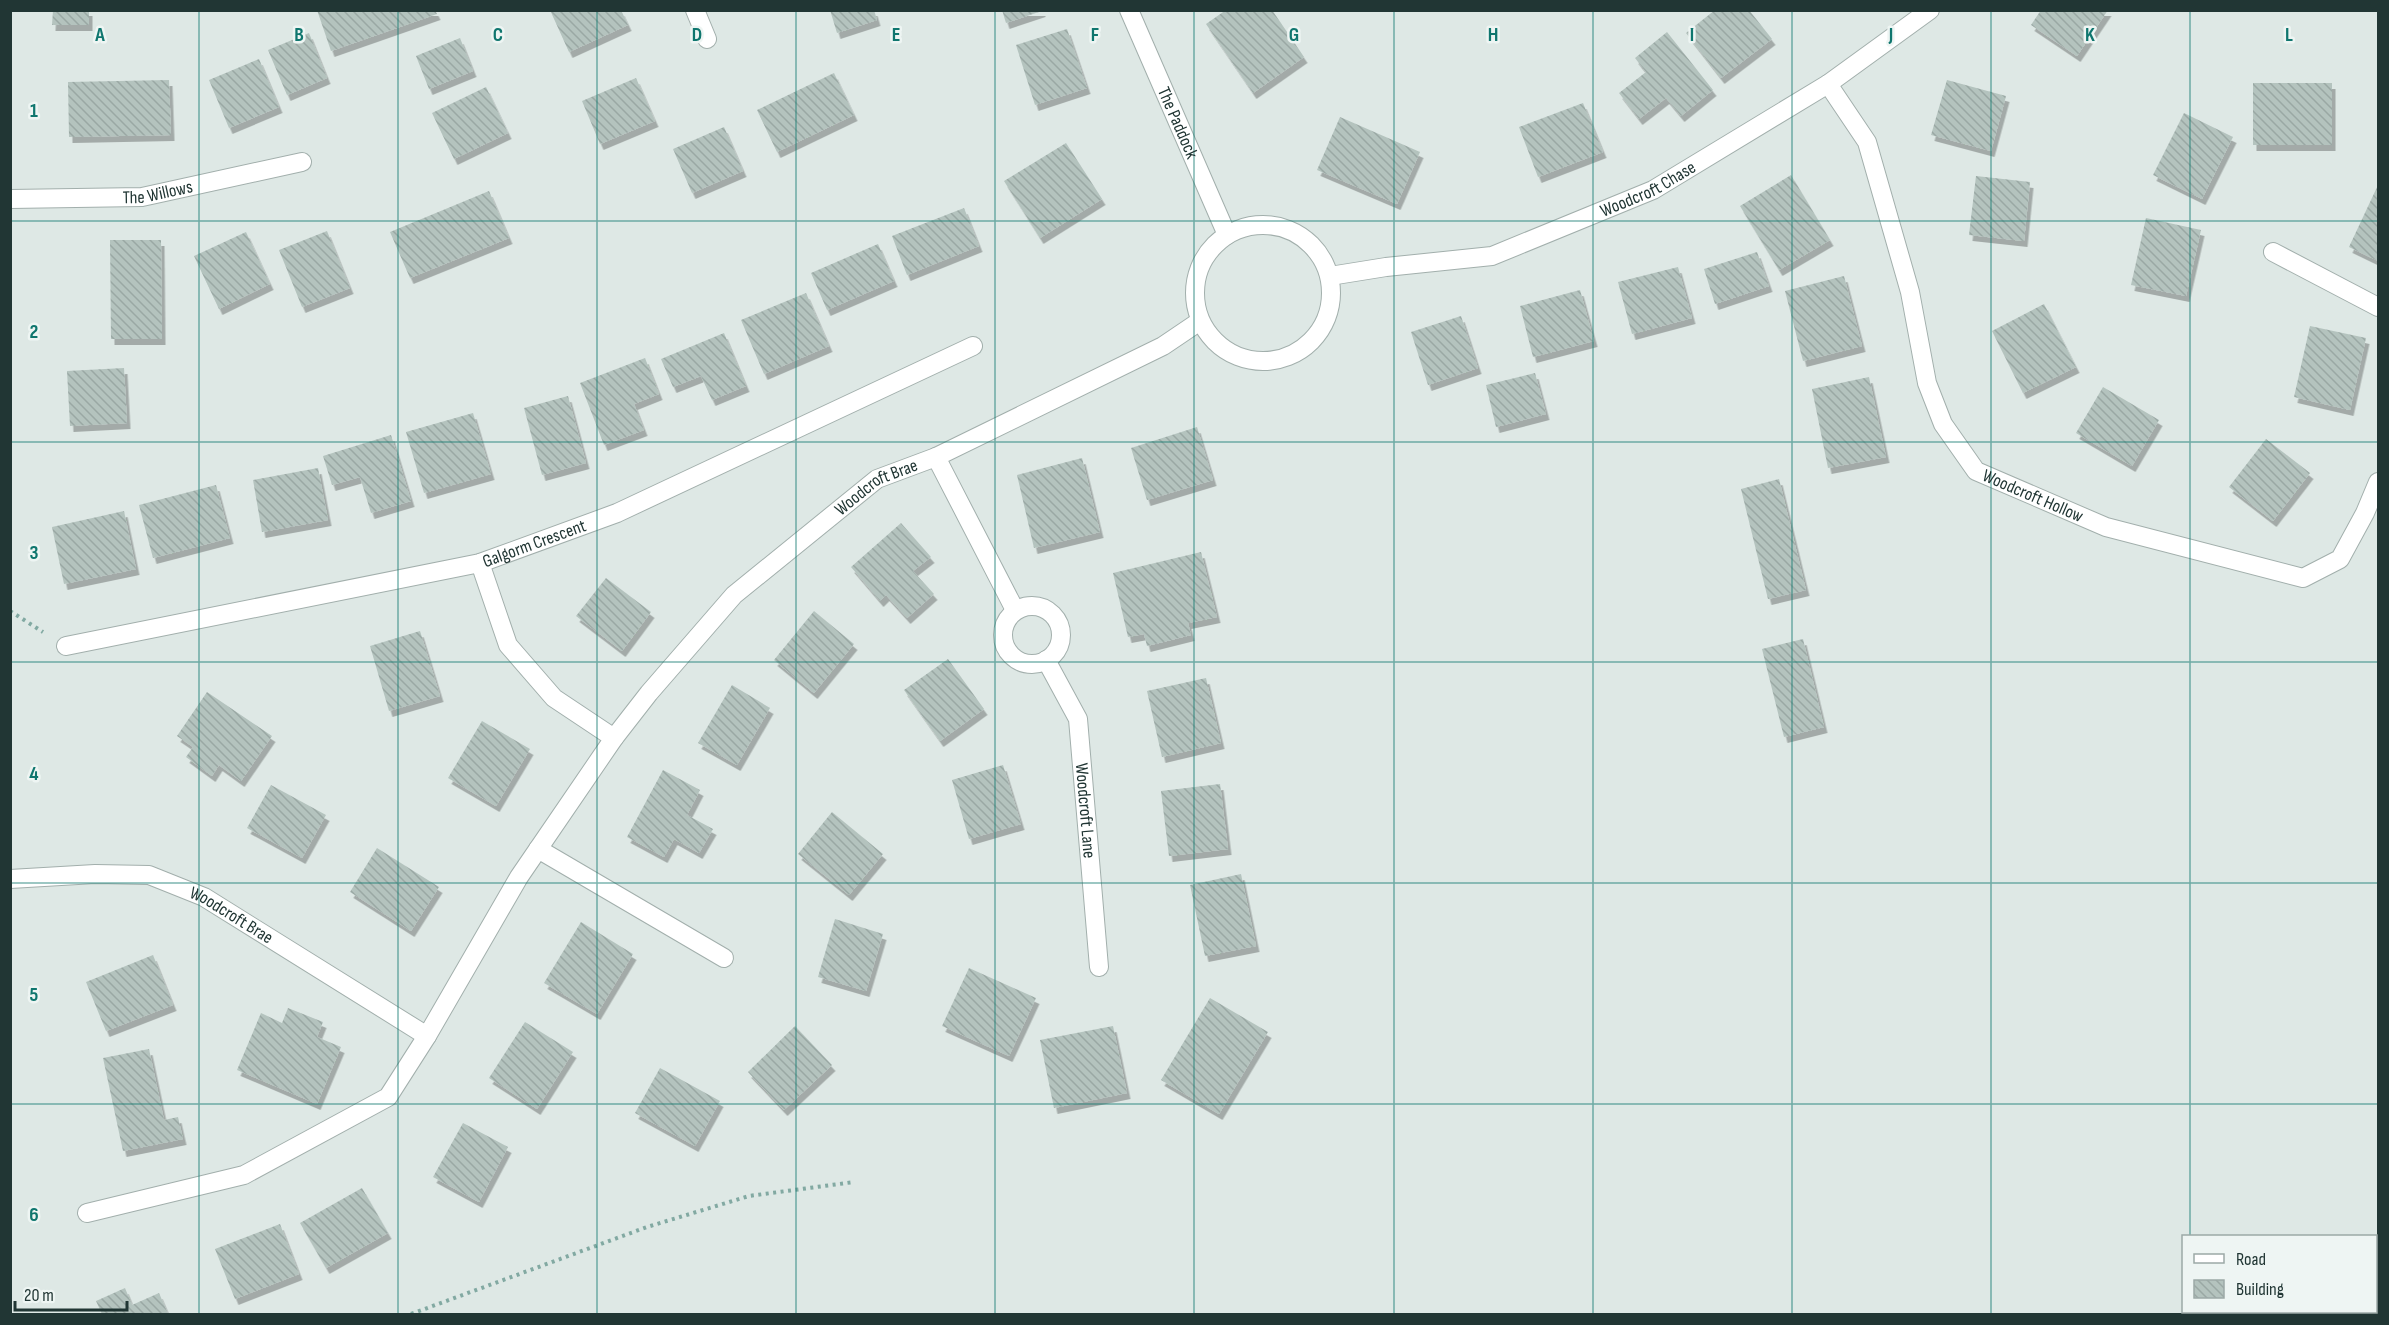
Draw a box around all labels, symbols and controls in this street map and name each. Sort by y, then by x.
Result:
text: A [94,23,105,47]
text: B [294,23,304,47]
text: C [493,23,503,47]
text: D [692,23,702,47]
text: E [892,23,900,47]
text: F [1091,23,1099,47]
text: G [1289,23,1299,47]
text: H [1488,23,1498,47]
text: I [1690,23,1694,47]
text: J [1888,23,1893,47]
text: K [2085,23,2095,47]
text: L [2285,23,2293,47]
street label: The Paddock [1153,84,1202,162]
text: 1 [30,99,38,123]
street label: Woodcroft Chase [1597,157,1699,222]
street label: The Willows [122,176,195,208]
text: 2 [30,320,38,344]
street label: Woodcroft Brae [831,455,921,520]
street label: Woodcroft Hollow [1979,465,2086,527]
street label: Galgorm Crescent [480,515,589,572]
text: 3 [30,541,39,565]
text: 4 [29,762,39,786]
street label: Woodcroft Lane [1071,762,1100,859]
street label: Woodcroft Brae [187,882,277,948]
text: 5 [30,983,39,1007]
text: 6 [29,1203,39,1227]
legend [2182,1235,2377,1313]
text: Road [2236,1249,2266,1270]
scale bar [15,1274,128,1312]
text: Building [2236,1279,2284,1300]
text: 20 m [24,1285,54,1306]

